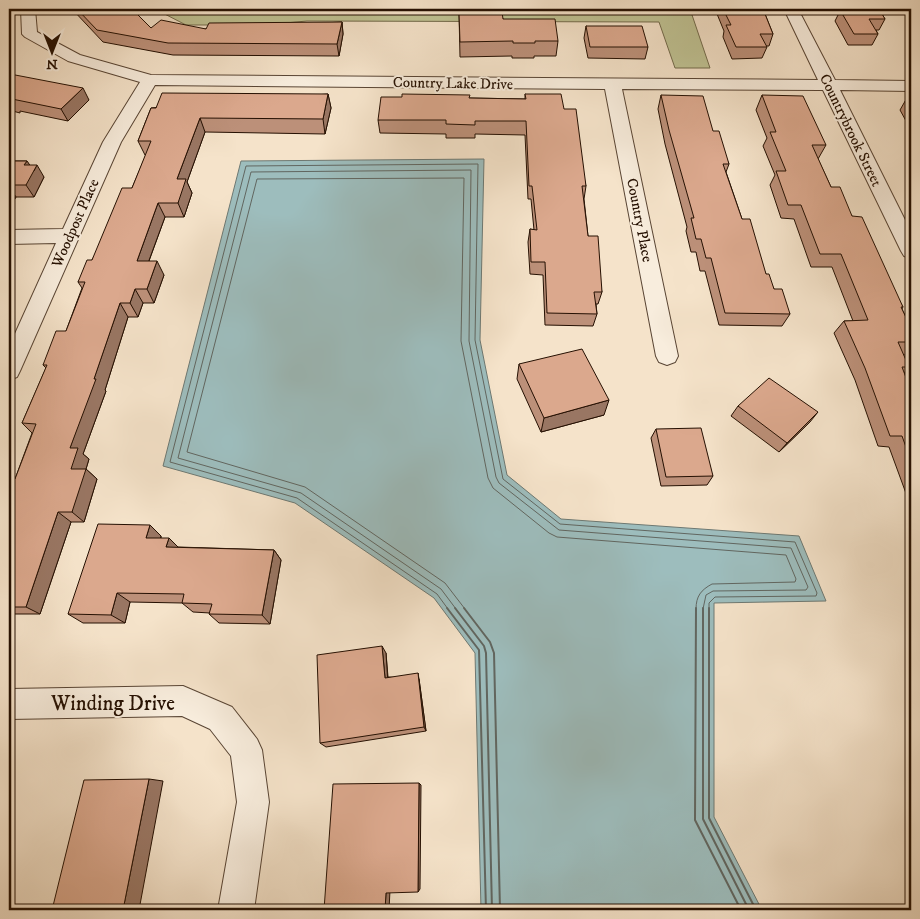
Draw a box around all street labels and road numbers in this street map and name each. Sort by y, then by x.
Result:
street label: Countrybrook Street [815,71,886,190]
street label: Country Lake Drive [393,73,513,94]
street label: Woodpost Place [47,176,103,271]
street label: Country Place [622,176,657,264]
street label: Winding Drive [50,691,175,717]

